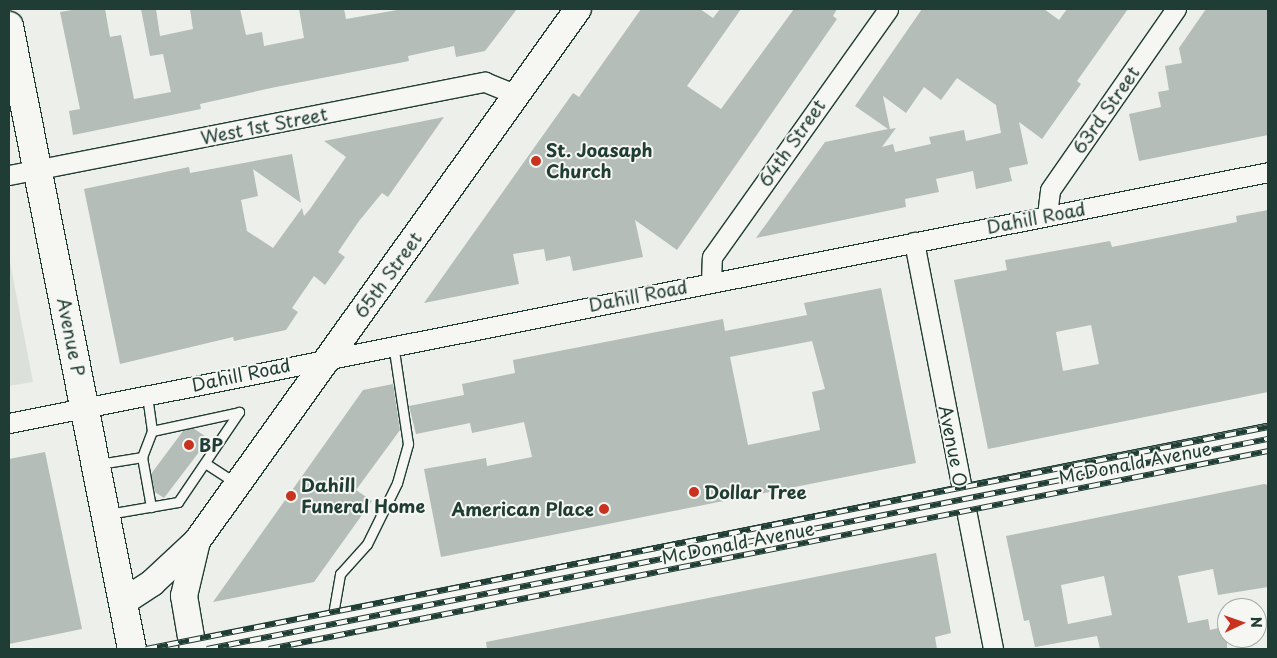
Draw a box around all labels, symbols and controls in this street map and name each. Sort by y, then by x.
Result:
street label: 63rd Street [1068,62,1144,158]
street label: 64th Street [754,95,830,191]
street label: West 1st Street [197,103,331,149]
place label: St. Joasaph Church [546,140,653,182]
marker: St. Joasaph Church [530,155,542,167]
street label: Dahill Road [984,198,1088,238]
street label: 65th Street [350,228,426,322]
street label: Dahill Road [586,276,690,316]
street label: Avenue P [53,296,89,378]
street label: Dahill Road [189,354,293,396]
street label: Avenue O [935,404,971,488]
place label: BP [199,434,223,456]
street label: McDonald Avenue [1056,437,1214,489]
marker: BP [183,439,195,451]
place label: Dahill Funeral Home [301,475,427,518]
place label: Dollar Tree [704,481,807,503]
marker: Dollar Tree [688,486,700,498]
marker: Dahill Funeral Home [285,490,297,502]
place label: American Place [452,498,594,520]
marker: American Place [598,503,610,515]
street label: McDonald Avenue [659,517,817,569]
north arrow [1217,598,1267,648]
text: N [1246,616,1267,628]

